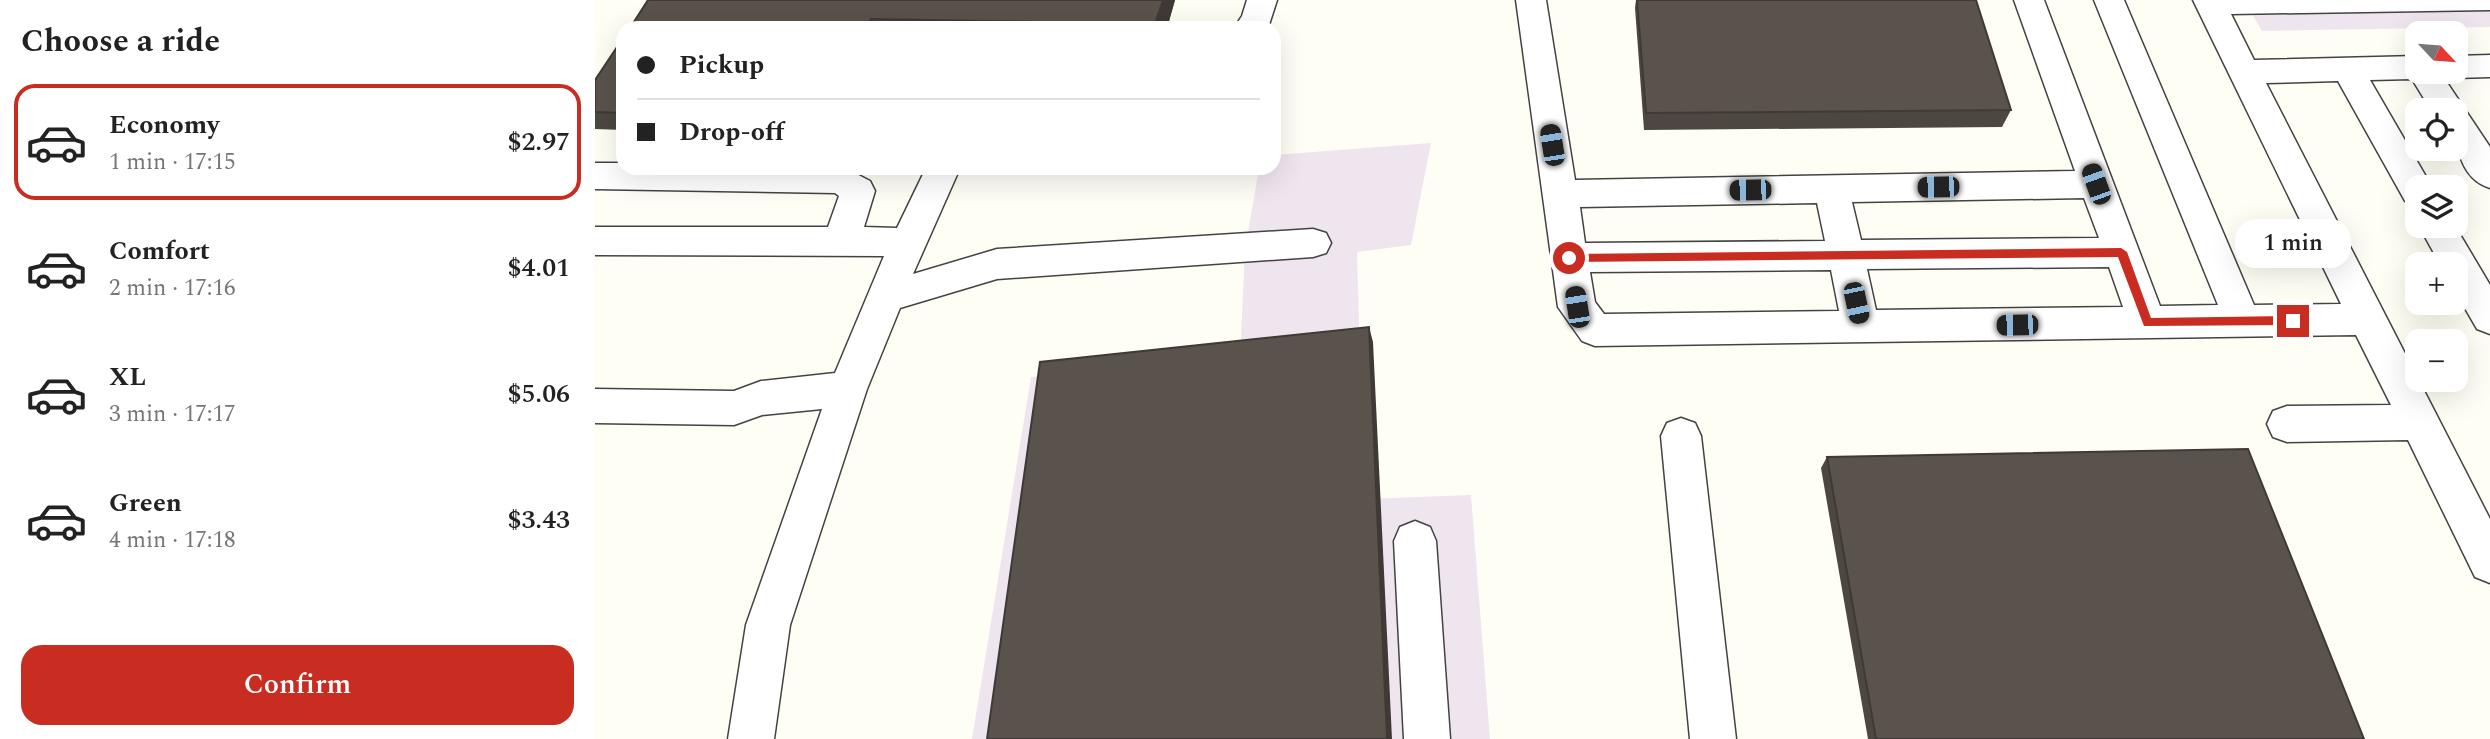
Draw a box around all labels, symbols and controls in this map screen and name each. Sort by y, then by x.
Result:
text: Choose a ride [21,17,220,66]
north arrow [2405,21,2467,84]
map controls [2405,21,2468,392]
text: Pickup [679,45,764,85]
button: locate [2405,98,2468,161]
text: Economy [109,105,219,145]
icon: car [25,111,88,174]
text: Drop-off [679,112,784,152]
text: $2.97 [507,122,570,162]
car [1539,123,1566,167]
text: 1 min · 17:15 [109,145,236,180]
car [2079,161,2114,207]
button: layers [2405,175,2468,238]
car [1917,176,1960,198]
car [1729,179,1772,201]
callout: 1 min [2235,219,2351,268]
text: 1 min [2263,226,2323,261]
text: Comfort [109,231,210,271]
icon: car [25,237,88,300]
route start [1553,242,1585,274]
text: $4.01 [507,248,570,288]
button: + [2405,252,2468,315]
text: 2 min · 17:16 [109,271,236,306]
car [1842,280,1871,326]
car [1564,285,1591,329]
route end [2277,305,2309,337]
car [1996,314,2039,336]
button: − [2405,329,2468,392]
text: XL [109,357,146,397]
icon: car [25,363,88,426]
text: $5.06 [507,374,570,414]
text: 3 min · 17:17 [109,397,236,432]
text: Green [109,483,182,523]
icon: car [25,489,88,552]
text: $3.43 [507,500,570,540]
text: 4 min · 17:18 [109,523,236,558]
button: Confirm [21,645,574,725]

